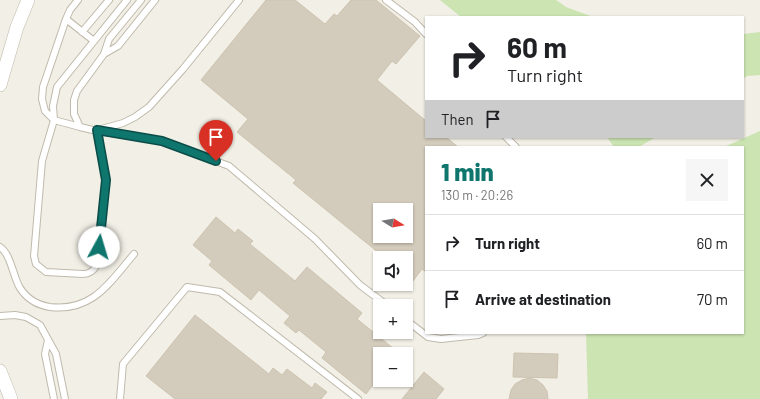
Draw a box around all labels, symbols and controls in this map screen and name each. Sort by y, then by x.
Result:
text: 60 m [507,30,567,64]
icon: right [441,32,493,84]
text: Turn right [507,64,583,86]
icon: arrive [482,108,504,130]
text: Then [441,110,474,128]
pin [199,120,233,161]
icon: arrive [205,126,227,148]
text: 1 min [441,157,494,186]
button: close [686,159,728,201]
text: 130 m · 20:26 [441,187,513,203]
north arrow [373,203,413,243]
map controls [373,203,413,387]
position arrow [78,226,120,268]
icon: right [441,232,463,254]
text: Turn right [475,234,540,252]
text: 60 m [696,234,728,252]
button: sound [373,251,413,291]
icon: arrive [441,288,463,310]
text: Arrive at destination [475,290,611,308]
text: 70 m [697,290,728,308]
button: + [373,299,413,339]
button: − [373,347,413,387]

